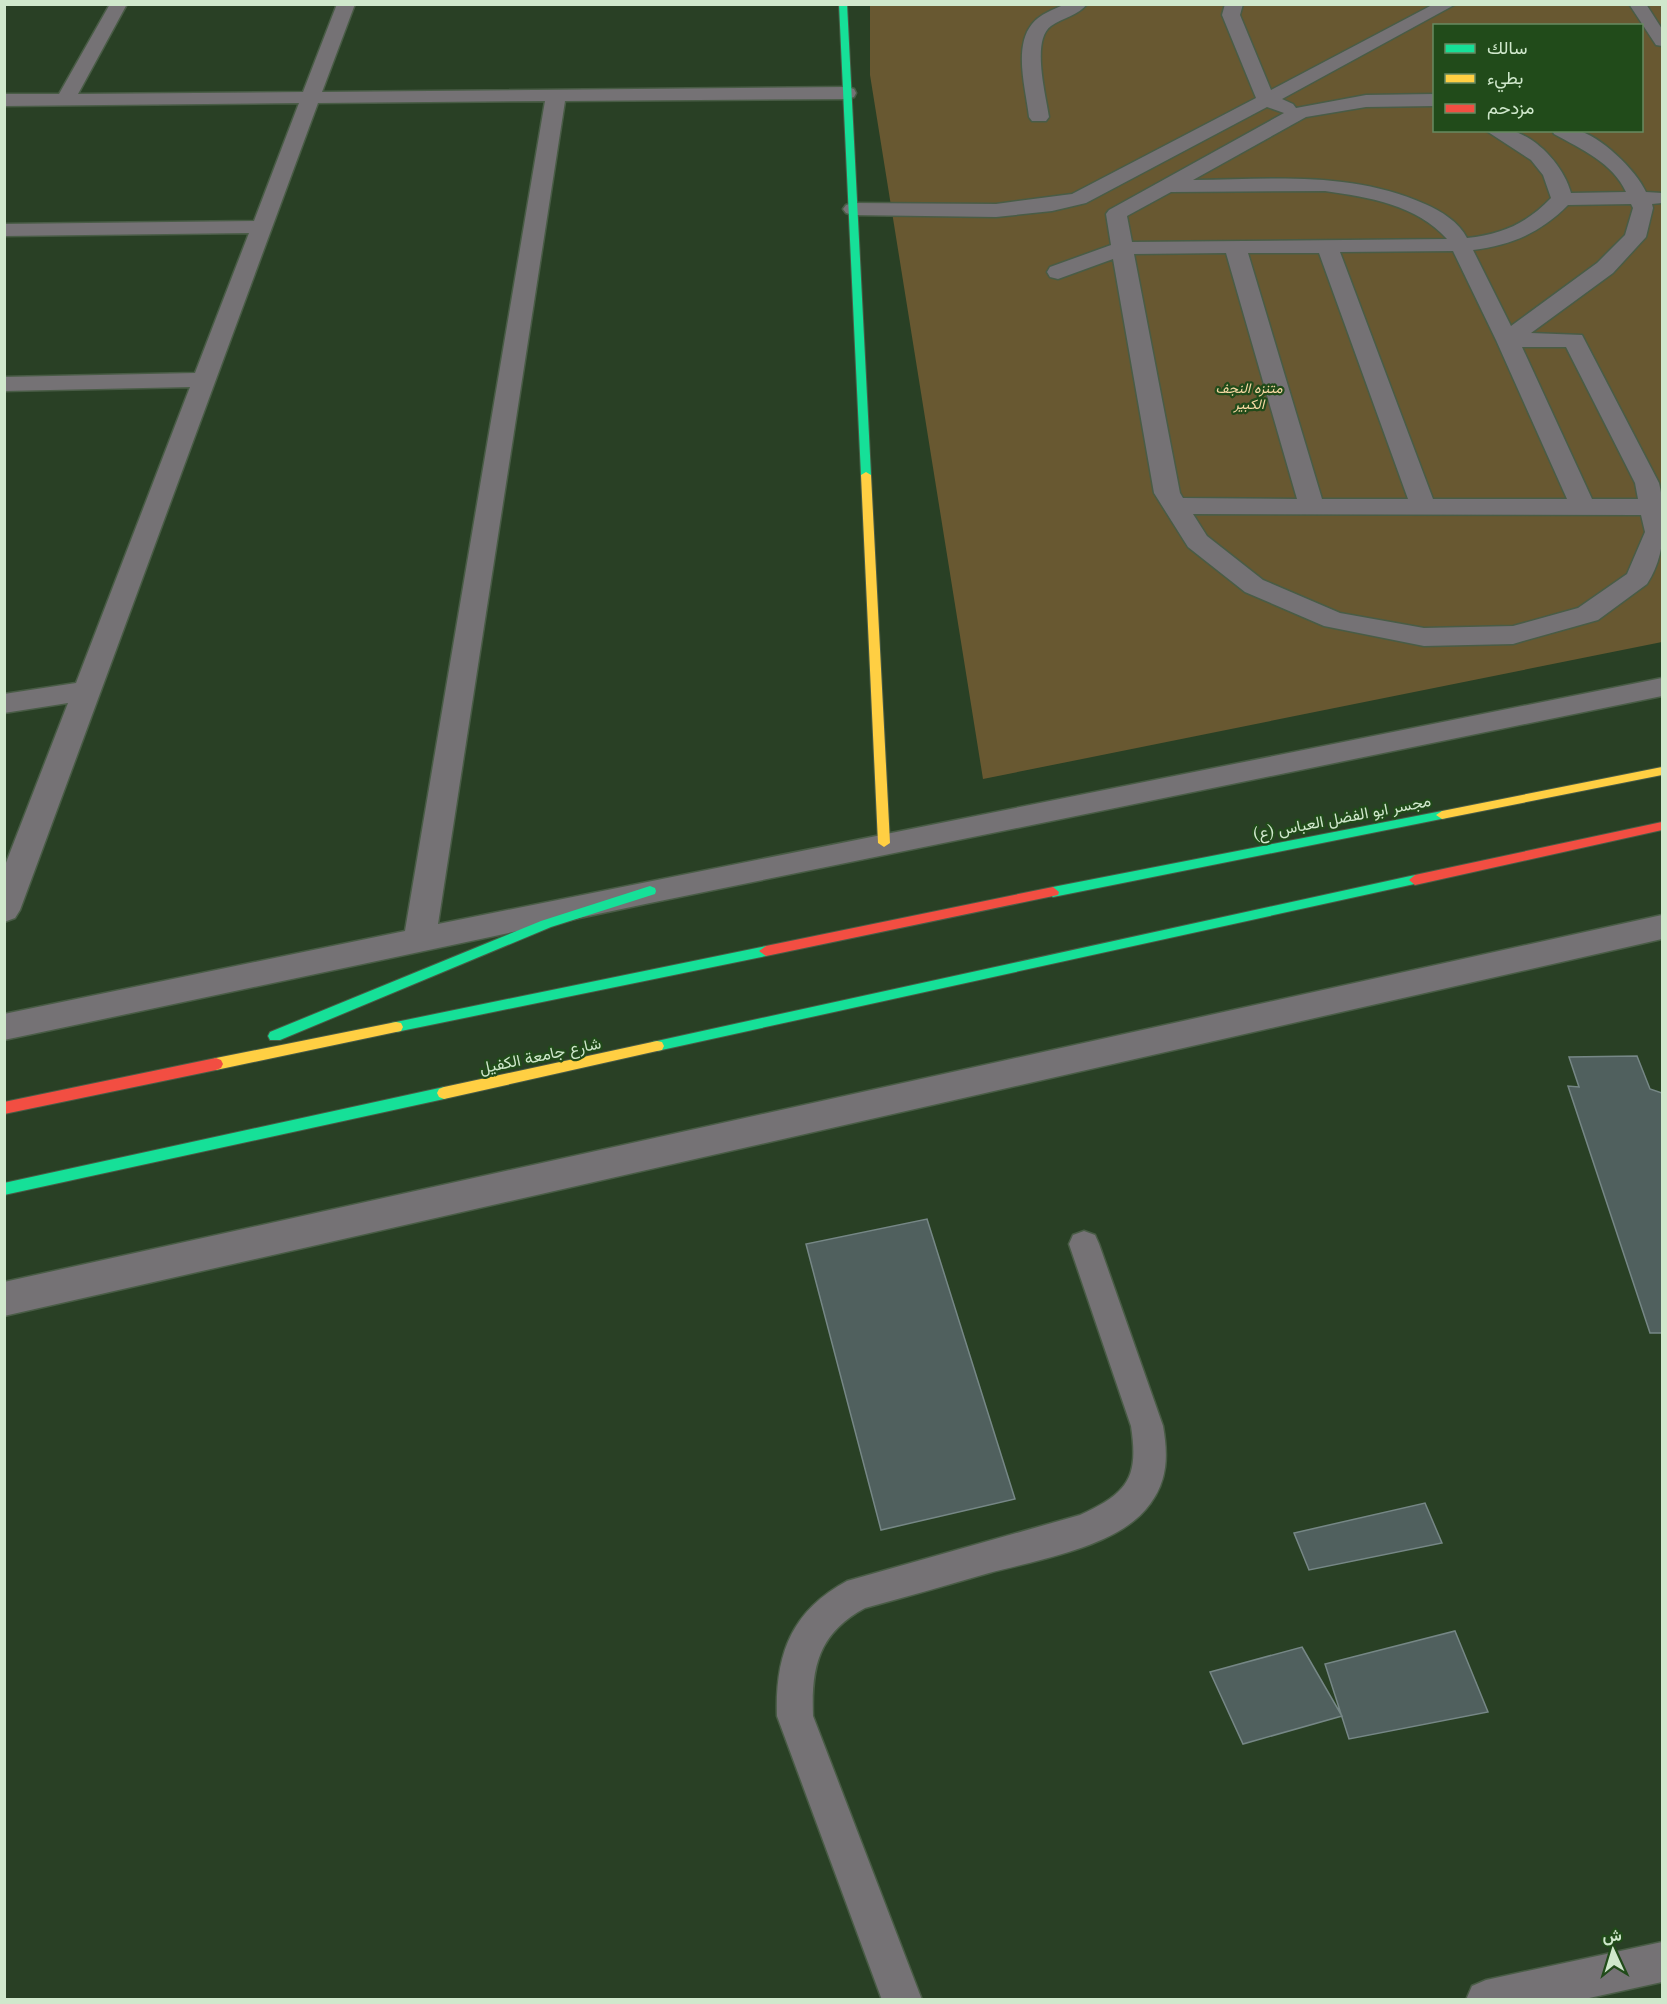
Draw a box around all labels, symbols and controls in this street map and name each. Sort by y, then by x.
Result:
legend [1433,24,1643,132]
text: سالك [1487,37,1527,59]
text: بطيء [1487,67,1523,93]
text: مزدحم [1487,97,1534,120]
park label: متنزه النجف الكبير [1216,379,1283,413]
street label: مجسر ابو الفضل العباس (ع) [1252,790,1433,846]
street label: شارع جامعة الكفيل [477,1032,603,1080]
north arrow [1583,1920,1643,1980]
text: ش [1602,1924,1622,1946]

